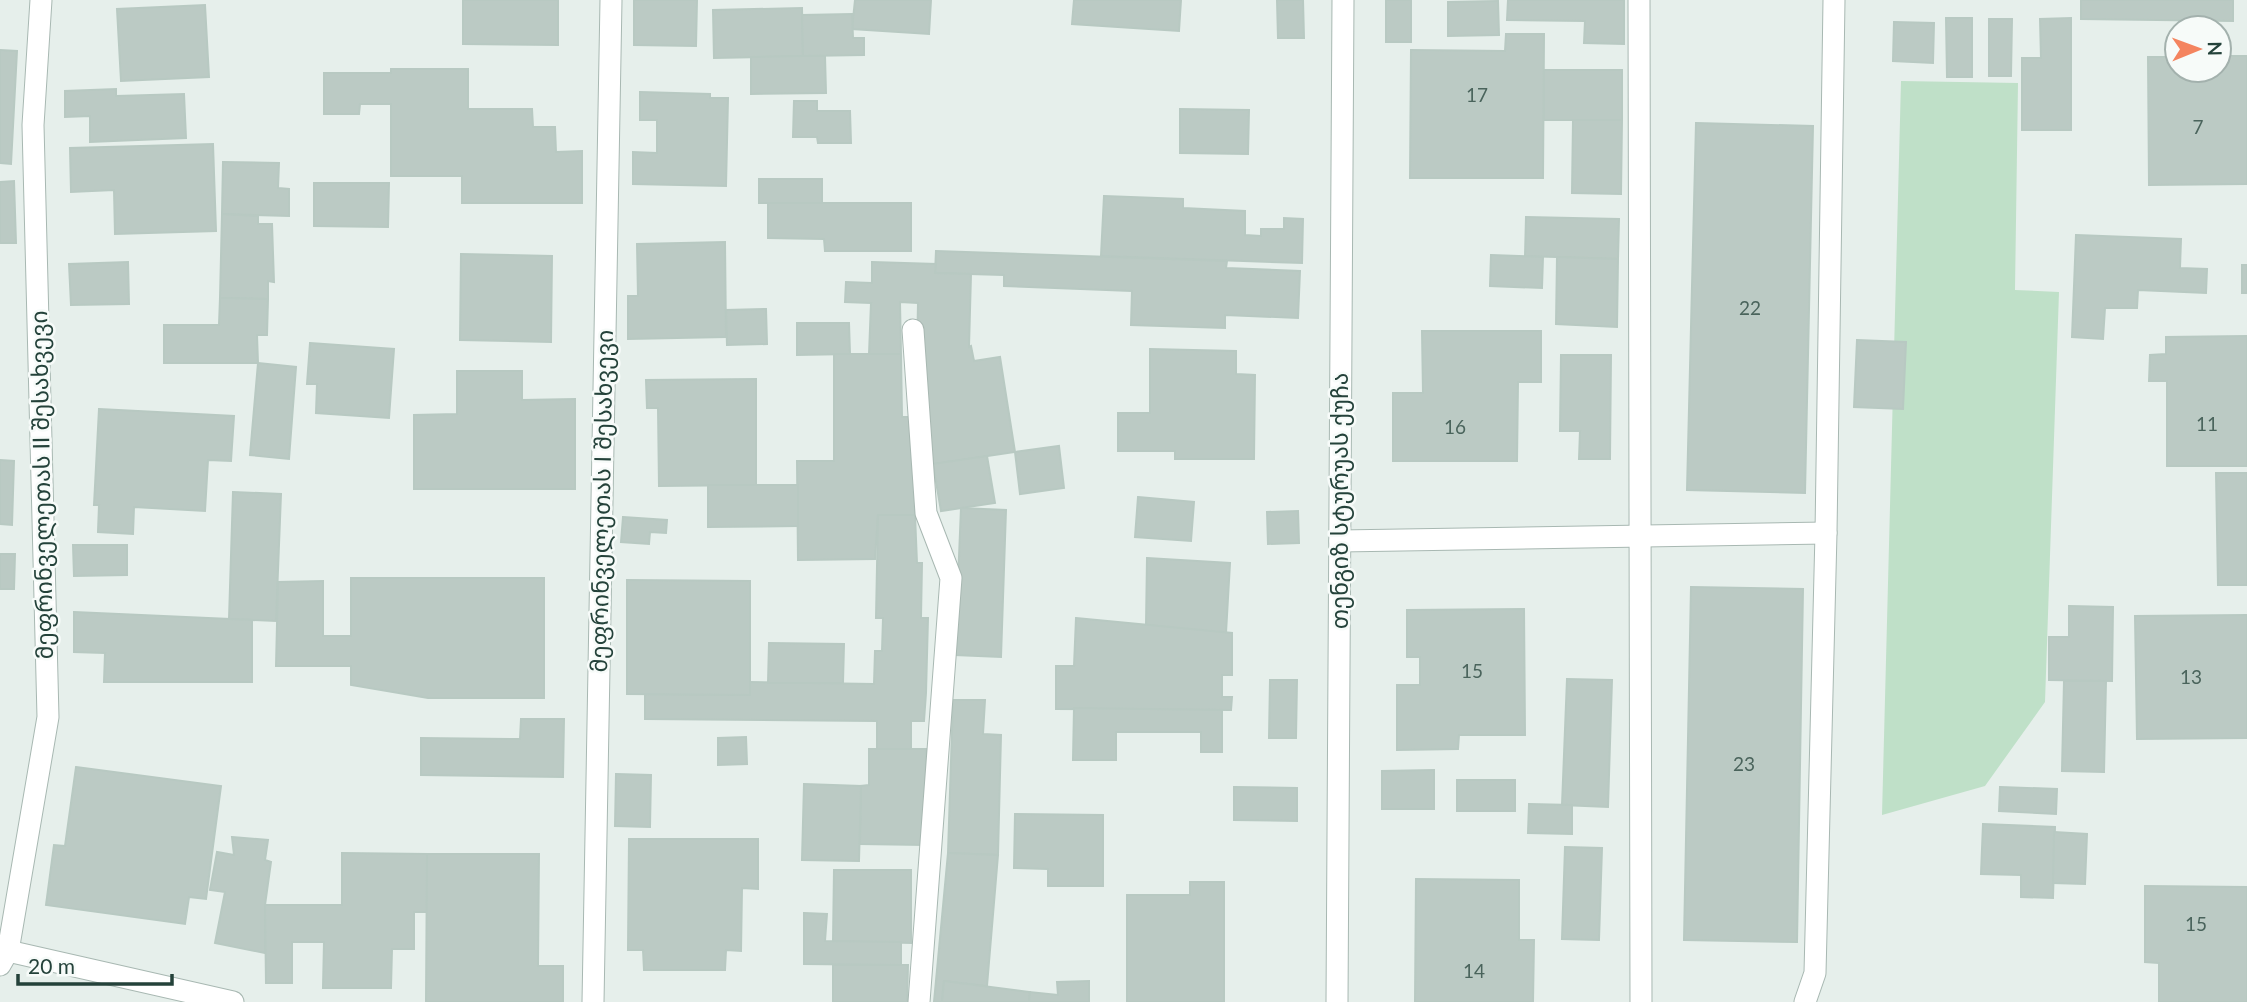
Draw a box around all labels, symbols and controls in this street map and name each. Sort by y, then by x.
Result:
north arrow [2163,14,2233,84]
text: N [2204,41,2227,56]
house number: 17 [1466,83,1488,106]
house number: 7 [2192,115,2204,138]
house number: 22 [1739,296,1761,319]
street label: მეფრინველეთას II შესახვევი [24,310,59,660]
street label: მეფრინველეთას I შესახვევი [584,329,619,672]
street label: თენგიზ სტურუას ქუჩა [1325,373,1354,629]
house number: 11 [2196,412,2218,435]
house number: 16 [1444,415,1466,438]
house number: 15 [1461,659,1483,682]
house number: 13 [2180,665,2202,688]
house number: 23 [1733,752,1755,775]
house number: 15 [2185,912,2207,935]
scale bar [18,942,172,986]
text: 20 m [28,953,75,978]
house number: 14 [1463,959,1485,982]

